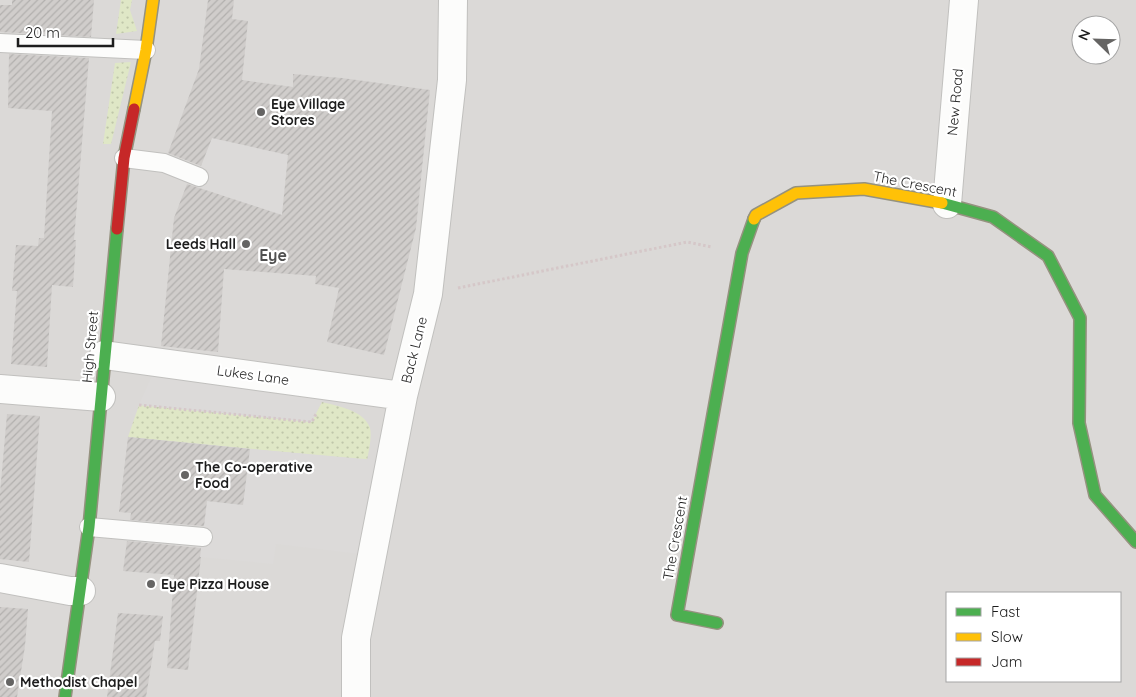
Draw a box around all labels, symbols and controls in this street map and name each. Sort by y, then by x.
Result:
scale bar [18,15,112,47]
north arrow [1071,15,1121,65]
text: 20 m [25,23,60,42]
text: N [1074,27,1094,43]
street label: New Road [943,68,967,136]
place label: Eye Village Stores [271,95,345,129]
marker: Eye Village Stores [255,106,267,118]
street label: The Crescent [872,167,959,201]
place label: Leeds Hall [166,235,236,253]
marker: Leeds Hall [240,238,252,250]
district label: Eye [259,245,287,265]
street label: High Street [78,310,102,384]
street label: Back Lane [397,315,431,385]
street label: Lukes Lane [216,361,290,389]
place label: The Co-operative Food [195,458,313,492]
marker: The Co-operative Food [179,469,191,481]
street label: The Crescent [659,494,691,581]
place label: Eye Pizza House [161,575,269,593]
marker: Eye Pizza House [145,578,157,590]
legend [946,592,1121,682]
text: Fast [991,602,1020,621]
text: Slow [991,627,1023,646]
text: Jam [991,652,1022,671]
place label: Methodist Chapel [20,673,138,691]
marker: Methodist Chapel [4,676,16,688]

